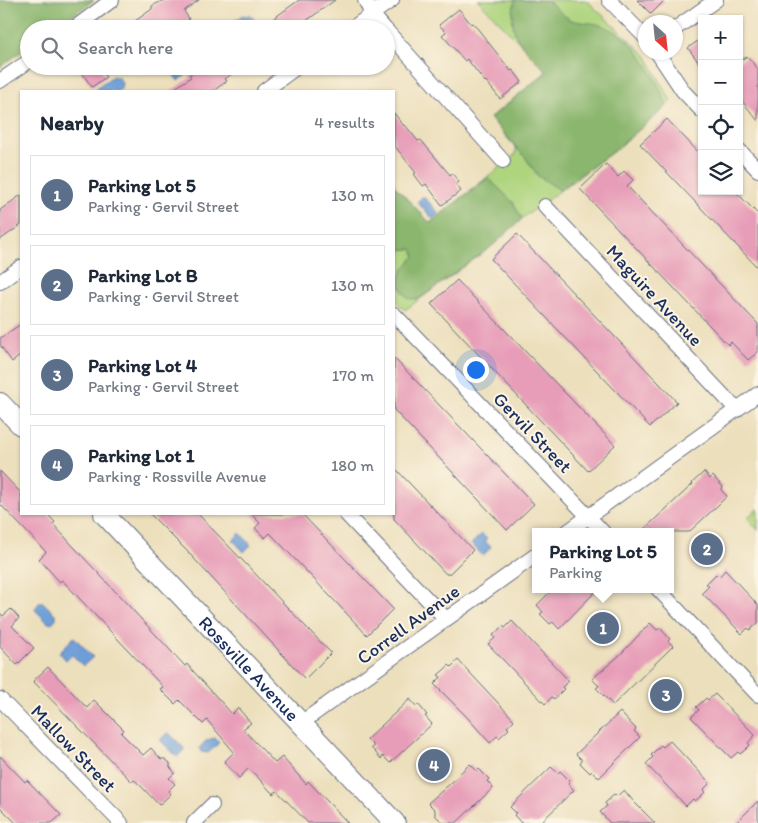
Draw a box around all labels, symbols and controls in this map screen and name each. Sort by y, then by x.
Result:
north arrow [638,15,683,60]
map controls [698,15,743,195]
button: + [698,15,743,60]
search box [20,20,395,75]
icon: search [38,34,66,62]
text: Search here [78,36,173,59]
button: − [698,60,743,105]
button: locate [698,105,743,150]
text: Nearby [40,110,104,135]
text: 4 results [314,113,375,132]
button: layers [698,150,743,195]
text: Parking Lot 5 [88,174,196,197]
text: 1 [53,186,61,205]
text: 130 m [331,186,374,205]
text: Parking · Gervil Street [88,197,239,216]
street label: Maguire Avenue [602,240,708,351]
text: Parking Lot B [88,264,198,287]
text: 2 [53,276,61,295]
text: 130 m [331,276,374,295]
text: Parking · Gervil Street [88,287,239,306]
text: Parking Lot 4 [88,354,197,377]
your location [463,357,489,383]
text: 3 [53,366,61,385]
text: 170 m [332,366,374,385]
text: Parking · Gervil Street [88,377,239,396]
street label: Gervil Street [488,387,577,478]
text: Parking Lot 1 [88,444,194,467]
text: 4 [52,456,62,475]
text: 180 m [331,456,374,475]
text: Parking · Rossville Avenue [88,467,267,486]
popup [532,528,674,593]
pin: 2 [691,530,723,568]
text: Parking Lot 5 [549,540,657,563]
text: Parking [549,563,602,582]
street label: Correll Avenue [353,579,464,669]
pin: 1 [587,609,619,647]
street label: Rossville Avenue [194,611,304,726]
pin: 3 [650,676,682,714]
street label: Mallow Street [26,700,121,797]
pin: 4 [418,746,450,784]

